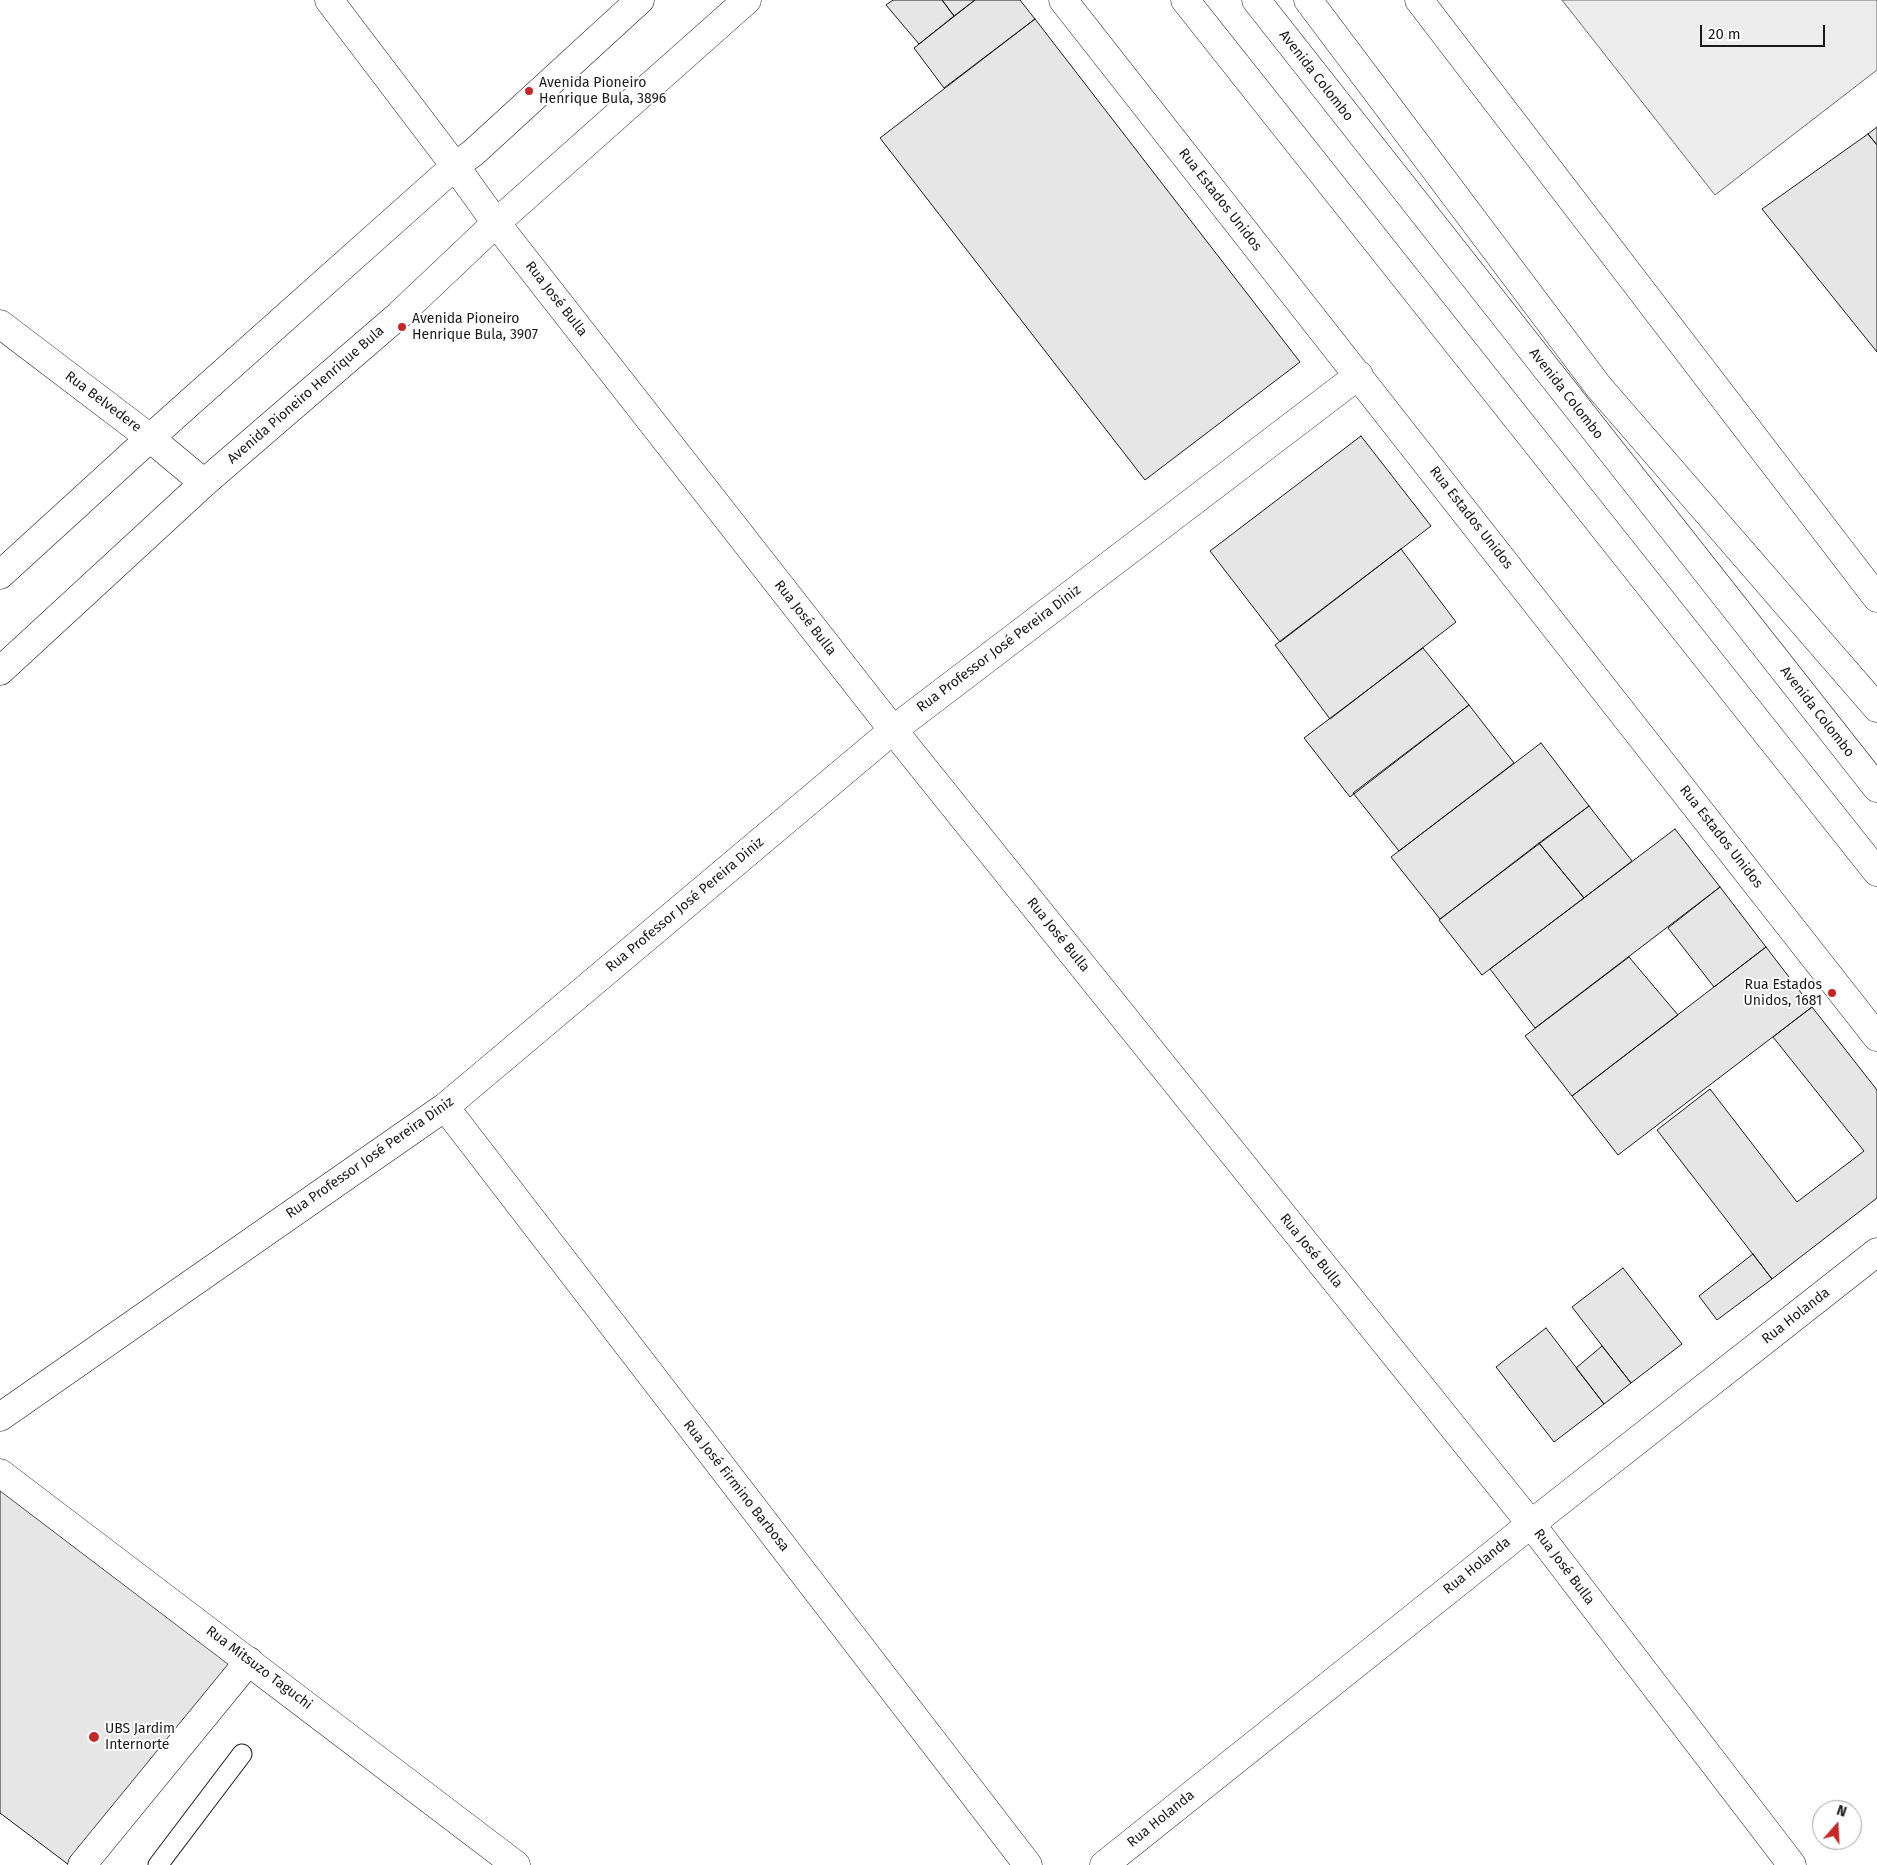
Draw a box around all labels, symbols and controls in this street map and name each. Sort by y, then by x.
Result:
scale bar [1702,15,1827,47]
text: 20 m [1708,25,1741,43]
street label: Avenida Colombo [1275,27,1357,125]
place label: Avenida Pioneiro Henrique Bula, 3896 [539,75,666,108]
marker: Avenida Pioneiro Henrique Bula, 3896 [523,85,535,97]
street label: Rua Estados Unidos [1175,145,1265,255]
street label: Rua José Bulla [521,258,591,340]
place label: Avenida Pioneiro Henrique Bula, 3907 [412,311,538,344]
marker: Avenida Pioneiro Henrique Bula, 3907 [396,321,408,333]
street label: Avenida Pioneiro Henrique Bula [224,322,388,468]
street label: Avenida Colombo [1525,345,1607,443]
street label: Rua Belvedere [62,368,144,436]
street label: Rua Estados Unidos [1426,463,1516,573]
street label: Rua José Bulla [770,577,840,659]
street label: Rua Professor José Pereira Diniz [914,582,1084,716]
street label: Avenida Colombo [1776,663,1858,761]
street label: Rua Estados Unidos [1676,782,1766,892]
street label: Rua Professor José Pereira Diniz [603,834,767,976]
street label: Rua José Bulla [1023,894,1093,976]
place label: Rua Estados Unidos, 1681 [1744,977,1822,1010]
marker: Rua Estados Unidos, 1681 [1826,987,1838,999]
street label: Rua Professor José Pereira Diniz [283,1093,457,1223]
street label: Rua José Bulla [1276,1210,1346,1292]
street label: Rua Holanda [1759,1284,1833,1348]
street label: Rua José Firmino Barbosa [679,1417,793,1555]
street label: Rua José Bulla [1530,1526,1598,1608]
street label: Rua Holanda [1440,1534,1514,1598]
street label: Rua Mitsuzo Taguchi [203,1623,315,1713]
place label: UBS Jardim Internorte [105,1721,175,1754]
marker: UBS Jardim Internorte [87,1730,101,1744]
street label: Rua Holanda [1124,1787,1198,1851]
north arrow [1812,1800,1862,1850]
text: N [1835,1802,1849,1821]

